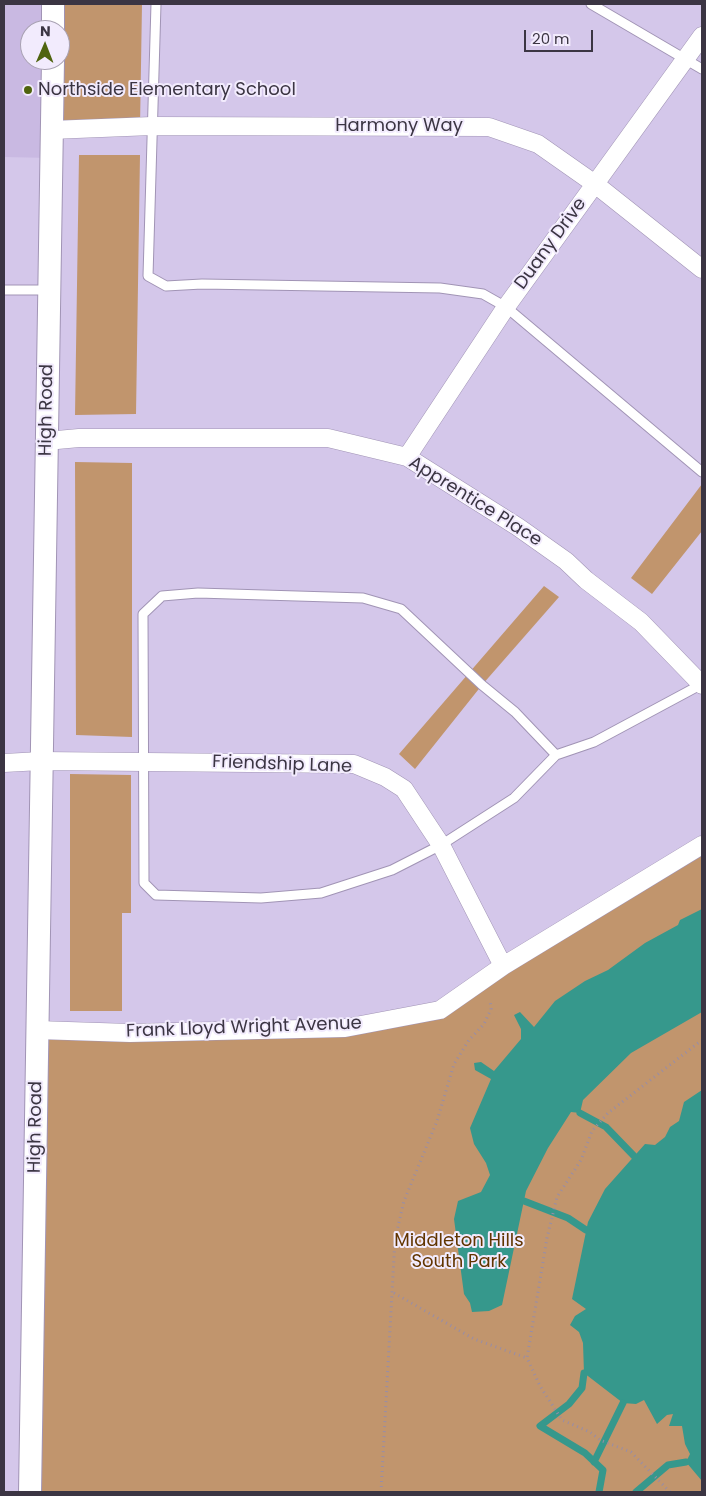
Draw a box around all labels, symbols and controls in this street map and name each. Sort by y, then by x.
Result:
north arrow [20,20,70,70]
scale bar [526,20,595,52]
text: N [40,21,51,41]
text: 20 m [532,28,570,49]
place label: Northside Elementary School [38,79,296,101]
marker: Northside Elementary School [22,84,34,96]
street label: Harmony Way [335,115,463,137]
street label: Duany Drive [511,194,591,294]
street label: High Road [35,364,59,456]
street label: Apprentice Place [404,452,546,552]
street label: Friendship Lane [212,752,352,778]
street label: Frank Lloyd Wright Avenue [126,1013,362,1043]
street label: High Road [24,1081,48,1173]
park label: Middleton Hills South Park [394,1230,524,1272]

